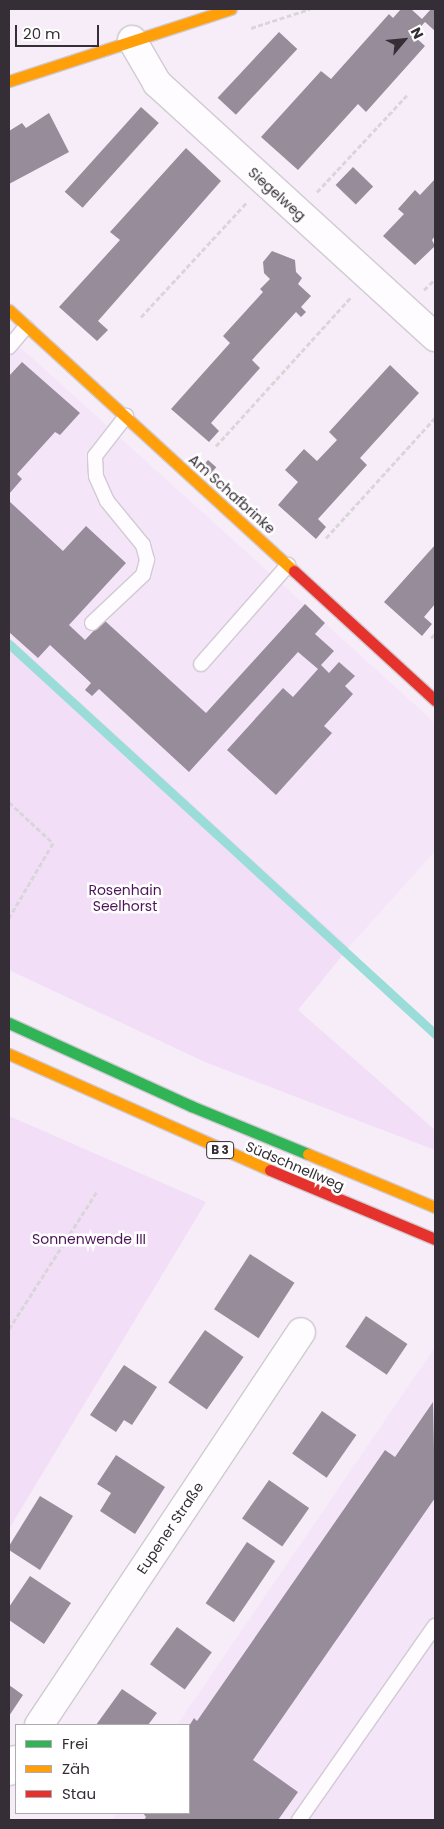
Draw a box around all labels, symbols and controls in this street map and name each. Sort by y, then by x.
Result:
scale bar [18,15,101,47]
north arrow [379,15,429,65]
text: 20 m [23,23,61,44]
text: N [406,24,429,42]
street label: Siegelweg [245,164,309,224]
street label: Am Schafbrinke [185,451,279,537]
park label: Rosenhain Seelhorst [88,882,162,914]
street label: Südschnellweg [243,1138,347,1194]
road number: B 3 [205,1140,235,1160]
park label: Sonnenwende III [32,1231,146,1247]
street label: Eupener Straße [133,1479,207,1577]
legend [15,1724,190,1814]
text: Frei [62,1733,88,1754]
text: Zäh [62,1758,90,1779]
text: Stau [62,1783,96,1804]

